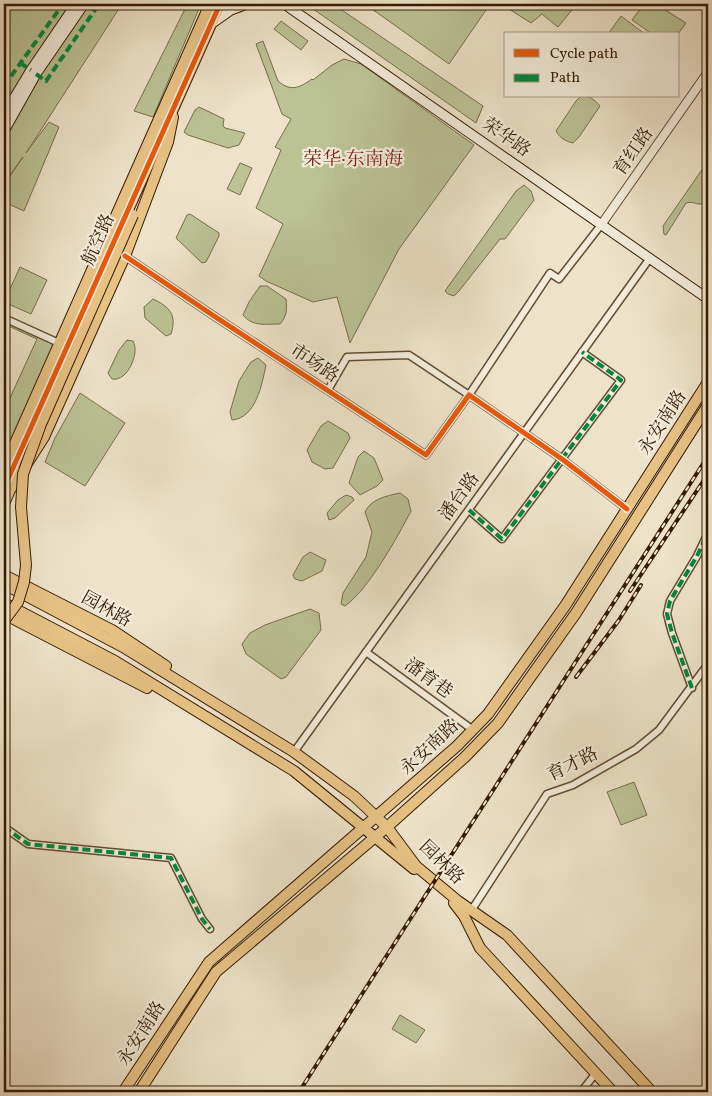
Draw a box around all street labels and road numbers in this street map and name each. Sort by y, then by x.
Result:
street label: 荣华路 [477,112,535,164]
street label: 育红路 [608,123,660,181]
street label: 航空路 [77,210,121,270]
street label: 市场路 [285,339,343,389]
street label: 永安南路 [633,386,693,460]
street label: 潘台路 [434,468,486,526]
street label: 园林路 [76,586,136,634]
street label: 潘育巷 [399,653,457,705]
street label: 永安南路 [395,714,465,782]
street label: 育才路 [543,742,603,788]
street label: 园林路 [413,835,469,891]
street label: 永安南路 [112,997,172,1071]

